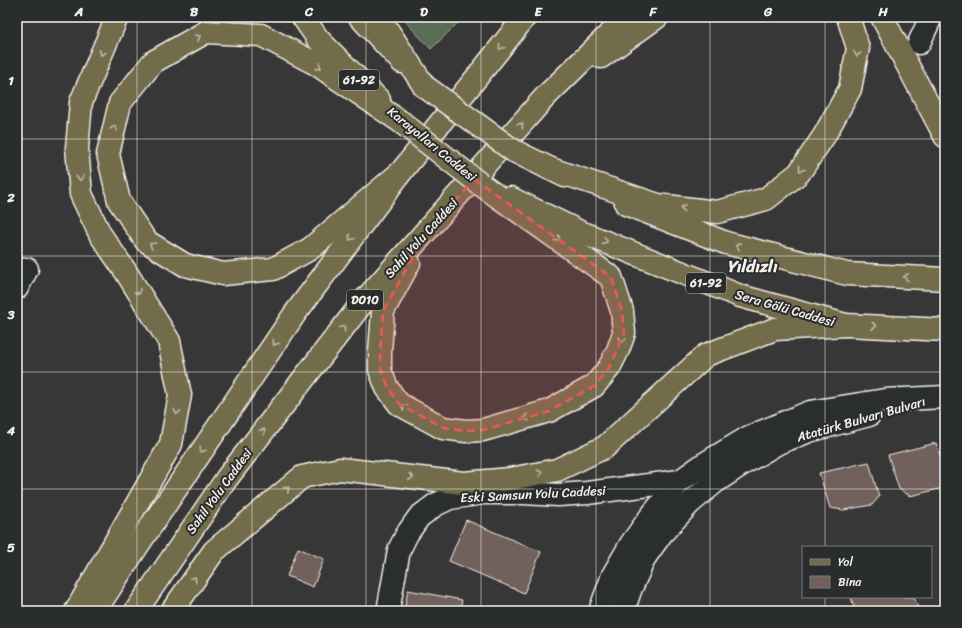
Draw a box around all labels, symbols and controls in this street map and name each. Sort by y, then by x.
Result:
text: A [74,0,83,23]
text: B [190,0,199,23]
text: C [304,0,314,23]
text: D [420,0,428,23]
text: E [534,0,543,23]
text: F [648,0,657,23]
text: G [763,0,773,23]
text: H [877,0,888,23]
one-way arrow [194,34,201,41]
one-way arrow [498,43,505,50]
one-way arrow [99,48,107,56]
one-way arrow [853,51,862,57]
one-way arrow [315,62,322,69]
text: 1 [8,69,14,92]
road number: 61-92 [339,70,379,90]
street label: Karayolları Caddesi [382,101,482,188]
one-way arrow [516,122,523,130]
one-way arrow [110,125,118,131]
one-way arrow [798,165,805,172]
one-way arrow [75,175,84,181]
text: 2 [6,186,15,209]
street label: Sahil Yolu Caddesi [378,192,464,283]
one-way arrow [680,204,687,213]
one-way arrow [349,233,356,240]
one-way arrow [553,234,560,241]
one-way arrow [601,237,608,245]
one-way arrow [149,242,156,249]
one-way arrow [734,243,741,251]
district label: Yıldızlı [728,251,778,281]
road number: 61-92 [686,273,726,293]
one-way arrow [903,273,909,281]
street label: Sera Gölü Caddesi [732,283,838,333]
one-way arrow [134,288,141,295]
road number: D010 [347,290,383,310]
text: 3 [6,303,15,326]
one-way arrow [871,322,877,331]
one-way arrow [338,325,346,332]
one-way arrow [618,336,627,343]
one-way arrow [272,339,279,346]
street label: Atatürk Bulvarı Bulvarı [793,389,929,449]
one-way arrow [401,404,408,411]
one-way arrow [173,409,182,415]
one-way arrow [523,413,530,422]
text: 4 [6,419,16,442]
one-way arrow [259,428,266,435]
street label: Sahil Yolu Caddesi [180,443,258,539]
one-way arrow [200,446,207,453]
one-way arrow [537,469,543,478]
one-way arrow [408,472,414,481]
street label: Eski Samsun Yolu Caddesi [460,479,607,509]
one-way arrow [282,486,290,493]
text: 5 [7,536,15,559]
legend [802,546,932,598]
text: Yol [838,551,853,573]
text: Bina [838,571,862,593]
one-way arrow [189,576,197,583]

